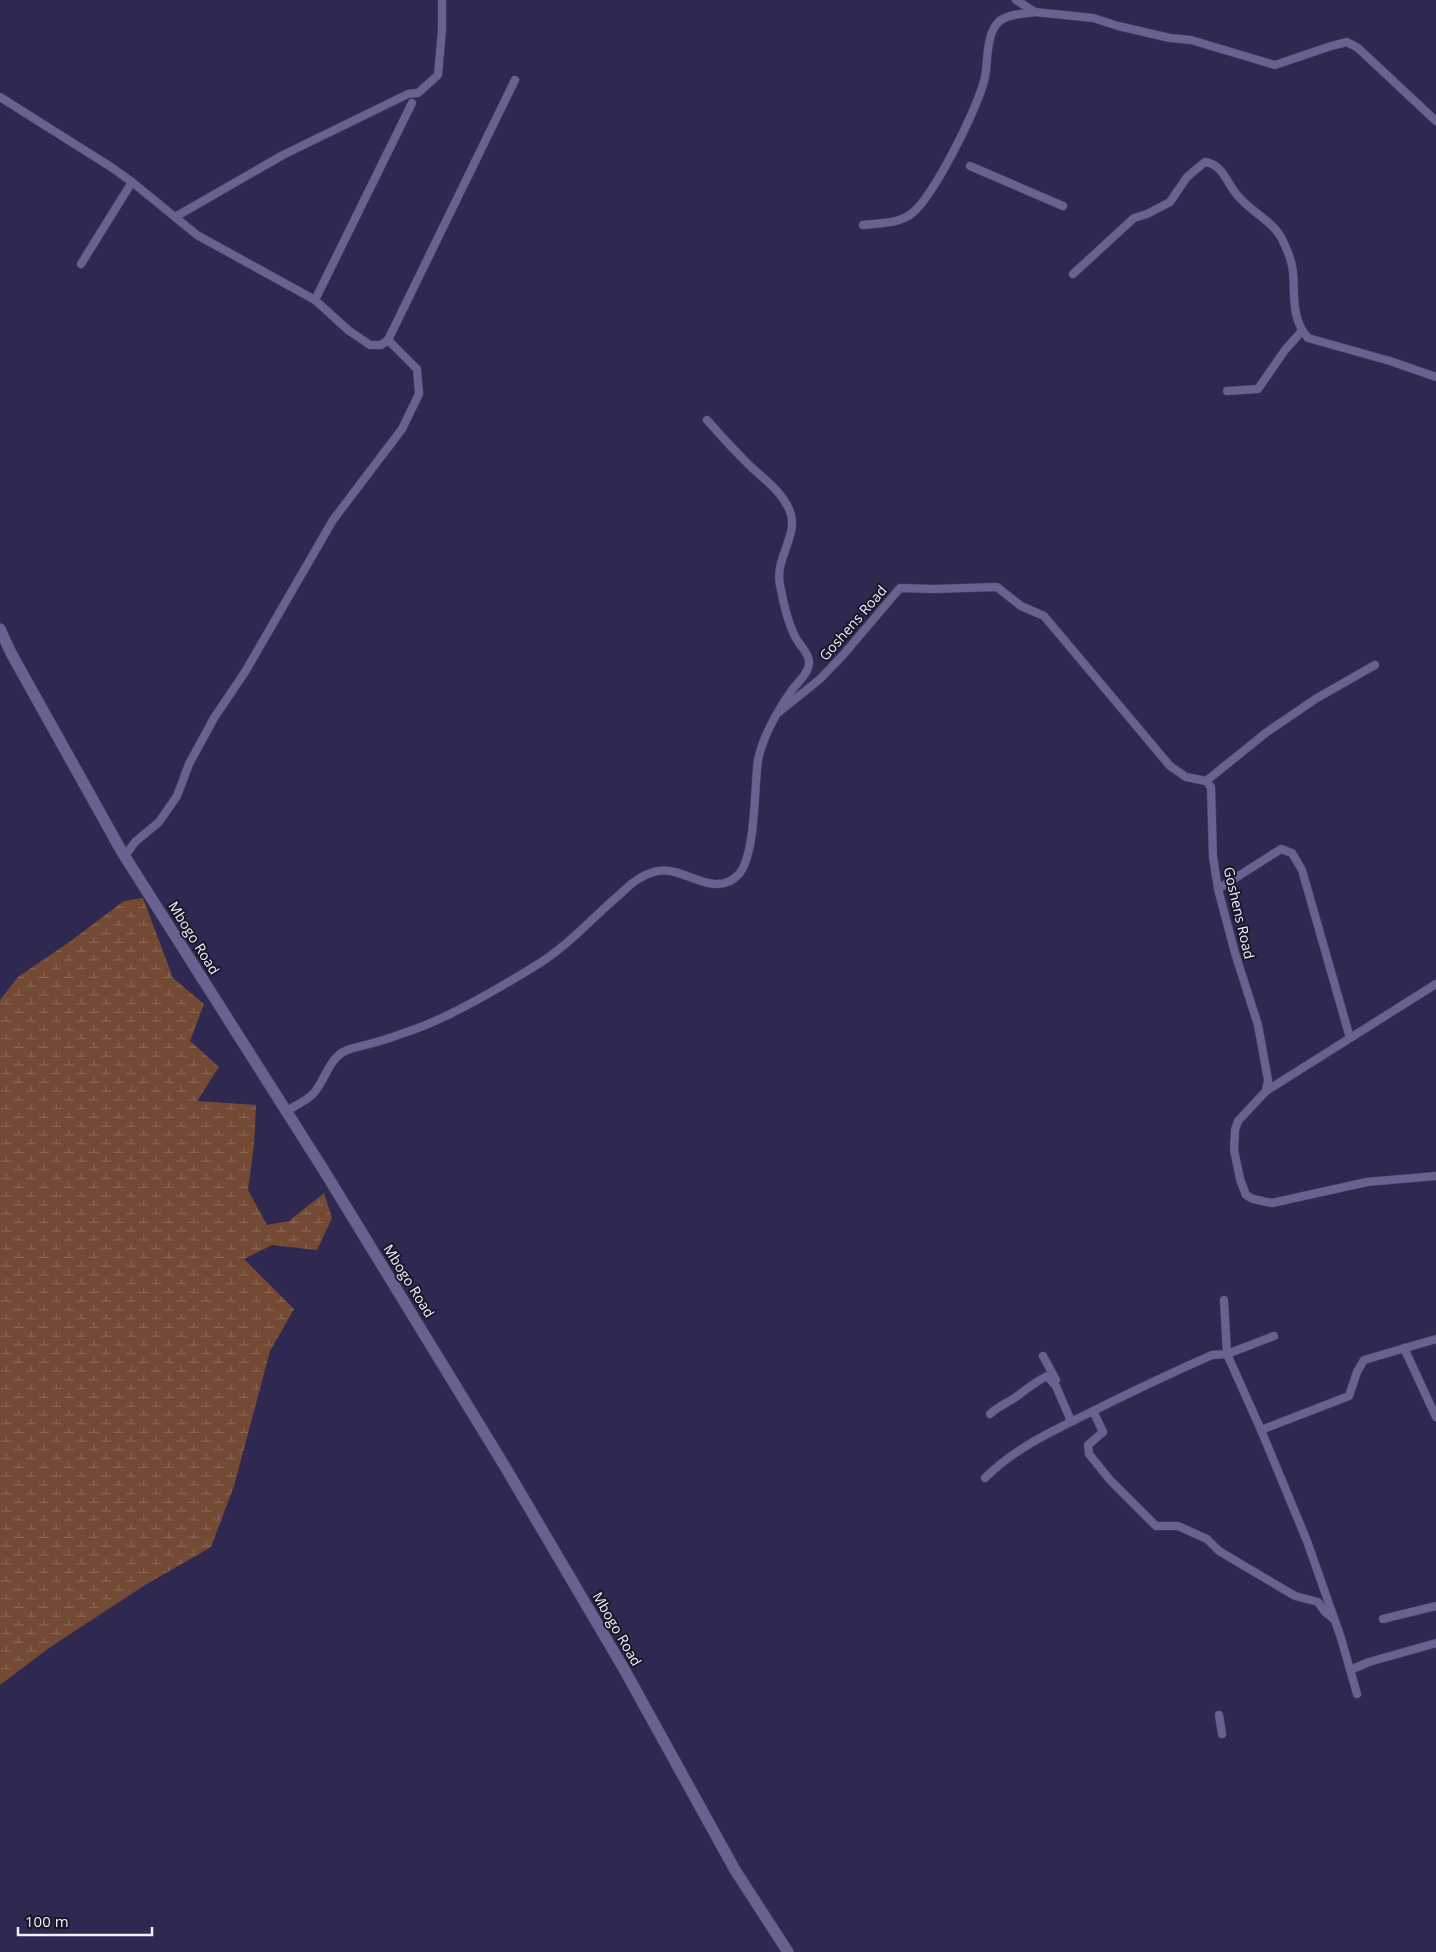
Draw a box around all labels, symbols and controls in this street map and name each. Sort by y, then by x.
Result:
street label: Goshens Road [815,581,891,664]
street label: Goshens Road [1220,865,1259,961]
street label: Mbogo Road [164,898,224,978]
street label: Mbogo Road [379,1241,439,1321]
street label: Mbogo Road [589,1588,646,1669]
scale bar [18,1904,151,1936]
text: 100 m [25,1911,69,1931]

